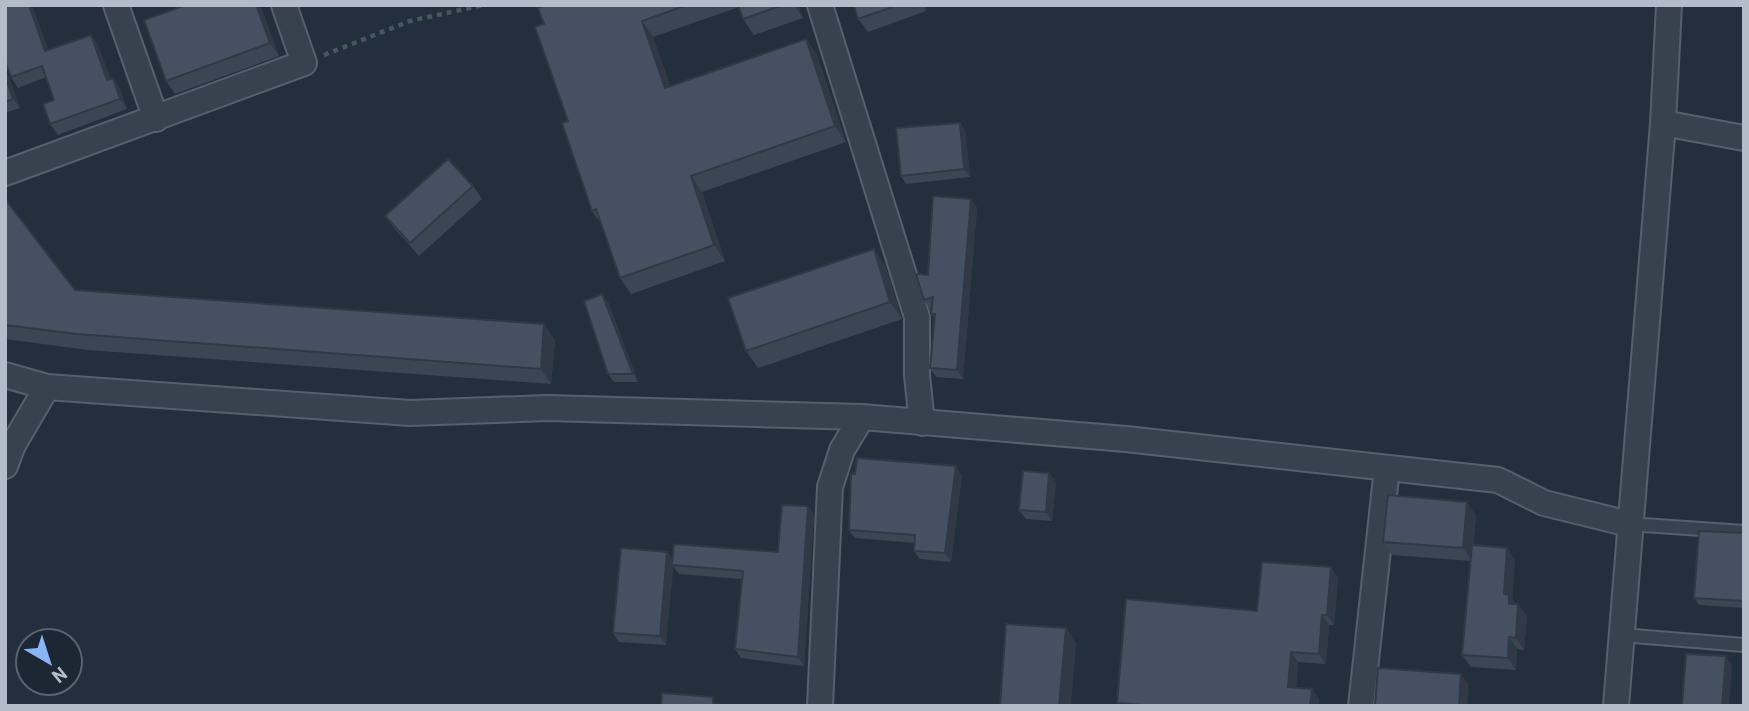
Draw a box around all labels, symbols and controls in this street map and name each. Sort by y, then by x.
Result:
north arrow [14,627,84,697]
text: N [48,663,72,689]

